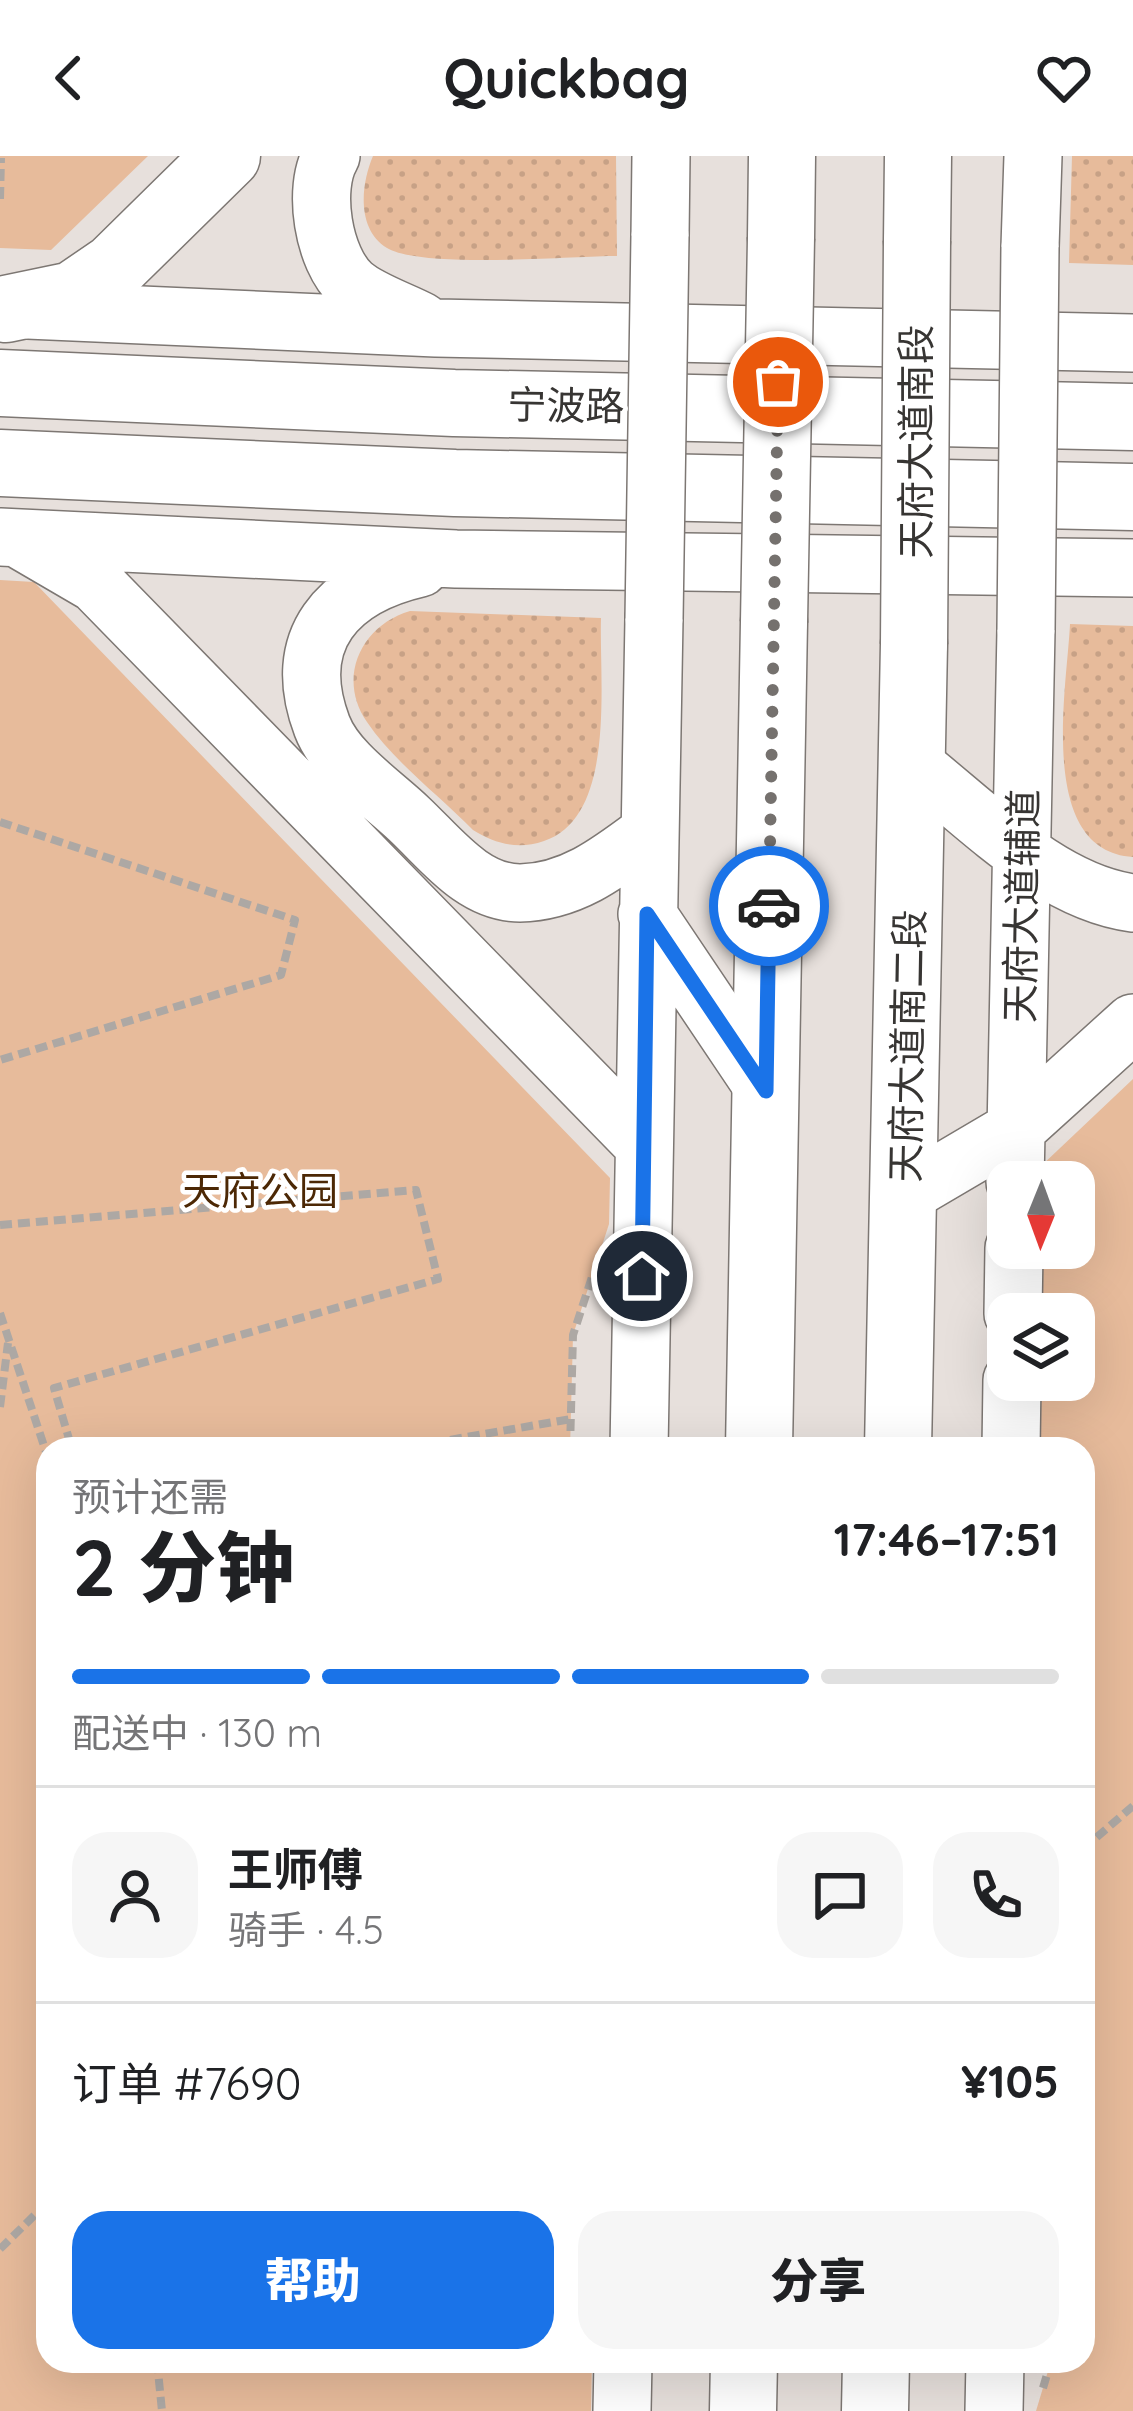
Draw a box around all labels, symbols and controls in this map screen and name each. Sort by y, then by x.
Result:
text: Quickbag [443,44,690,112]
icon: back [36,45,102,111]
icon: heart [1031,45,1097,111]
street label: 天府大道南段 [891,325,940,559]
pin [727,331,829,433]
icon: bag [745,349,811,415]
street label: 宁波路 [507,379,625,431]
street label: 天府大道辅道 [994,789,1048,1023]
courier [709,846,829,966]
icon: car [736,873,802,939]
street label: 天府大道南二段 [880,909,934,1183]
north arrow [987,1161,1095,1269]
map controls [987,1161,1095,1401]
park label: 天府公园 [182,1166,338,1215]
pin [591,1225,693,1327]
icon: home [609,1243,675,1309]
button: layers [987,1293,1095,1401]
text: 预计还需 [72,1472,228,1521]
text: 17:46–17:51 [834,1511,1059,1567]
text: 2 分钟 [72,1518,294,1616]
text: 配送中 · 130 m [72,1708,322,1757]
button: person [72,1832,198,1958]
button: chat [777,1832,903,1958]
button: phone [933,1832,1059,1958]
text: 王师傅 [228,1841,363,1897]
text: 骑手 · 4.5 [228,1905,384,1954]
text: ¥105 [961,2053,1059,2109]
text: 订单 #7690 [72,2055,302,2111]
button: 帮助 [72,2211,554,2349]
button: 分享 [578,2211,1059,2349]

